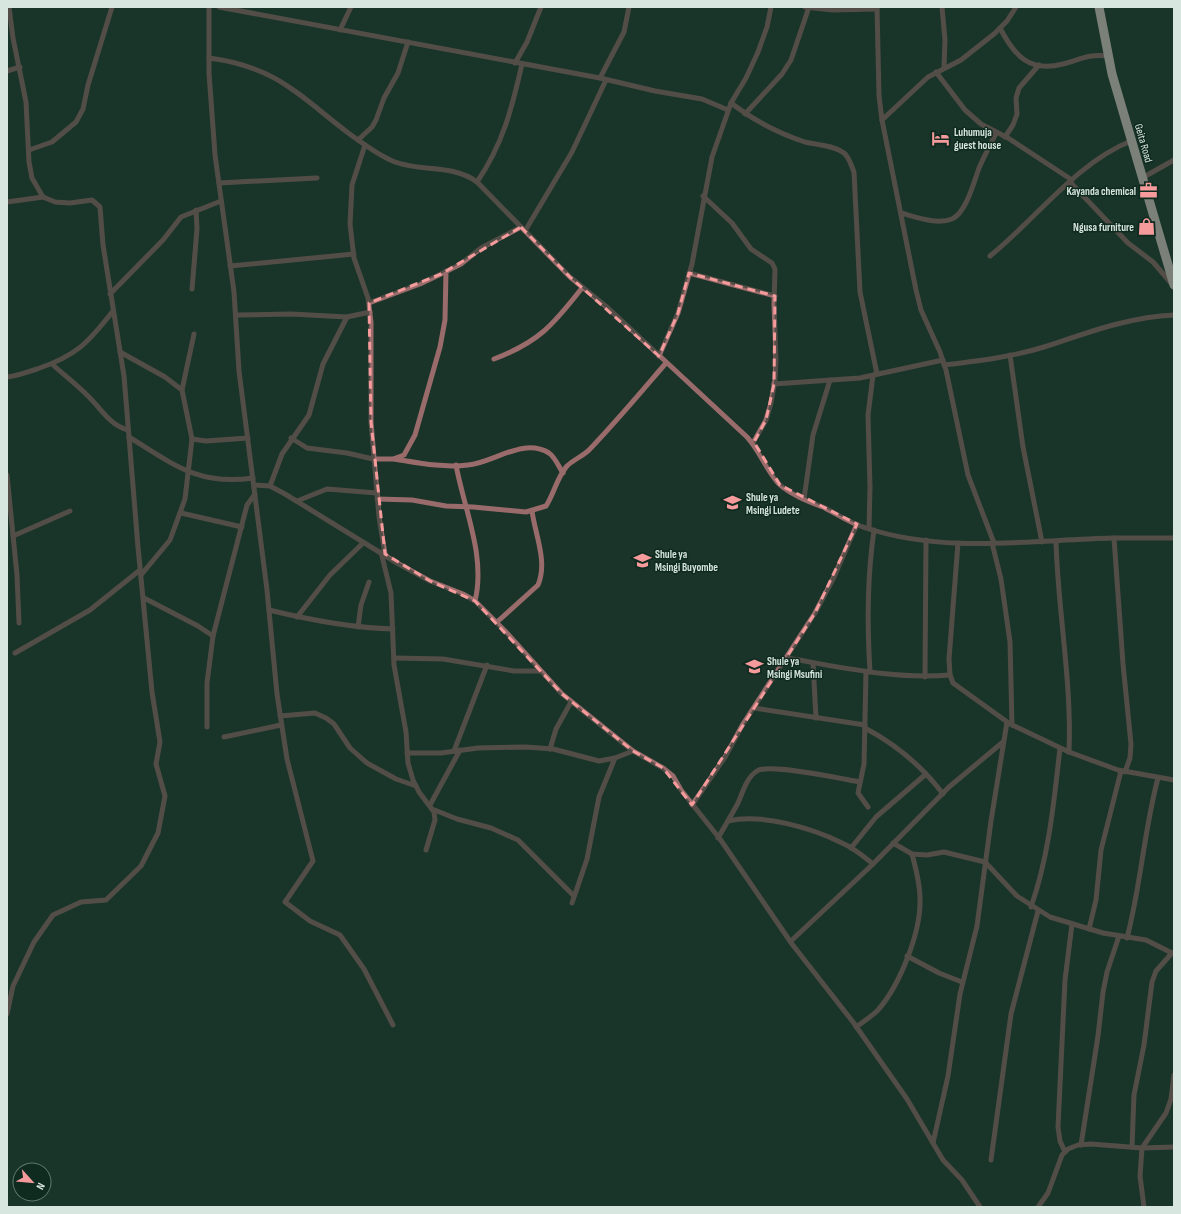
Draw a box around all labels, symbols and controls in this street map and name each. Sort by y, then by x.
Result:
street label: Geita Road [1132,122,1155,164]
place label: Luhumuja guest house [954,126,1001,152]
hotel icon: Luhumuja guest house [931,128,951,148]
office icon: Kayanda chemical [1139,181,1159,201]
place label: Kayanda chemical [1066,185,1136,198]
shop icon: Ngusa furniture [1137,217,1157,237]
place label: Ngusa furniture [1073,221,1134,234]
place label: Shule ya Msingi Ludete [746,491,800,517]
school or university icon: Shule ya Msingi Ludete [723,493,743,513]
place label: Shule ya Msingi Buyombe [655,548,718,574]
school or university icon: Shule ya Msingi Buyombe [632,550,652,570]
place label: Shule ya Msingi Msufini [767,655,822,681]
school or university icon: Shule ya Msingi Msufini [744,657,764,677]
north arrow [12,1162,52,1202]
text: N [33,1181,48,1192]

